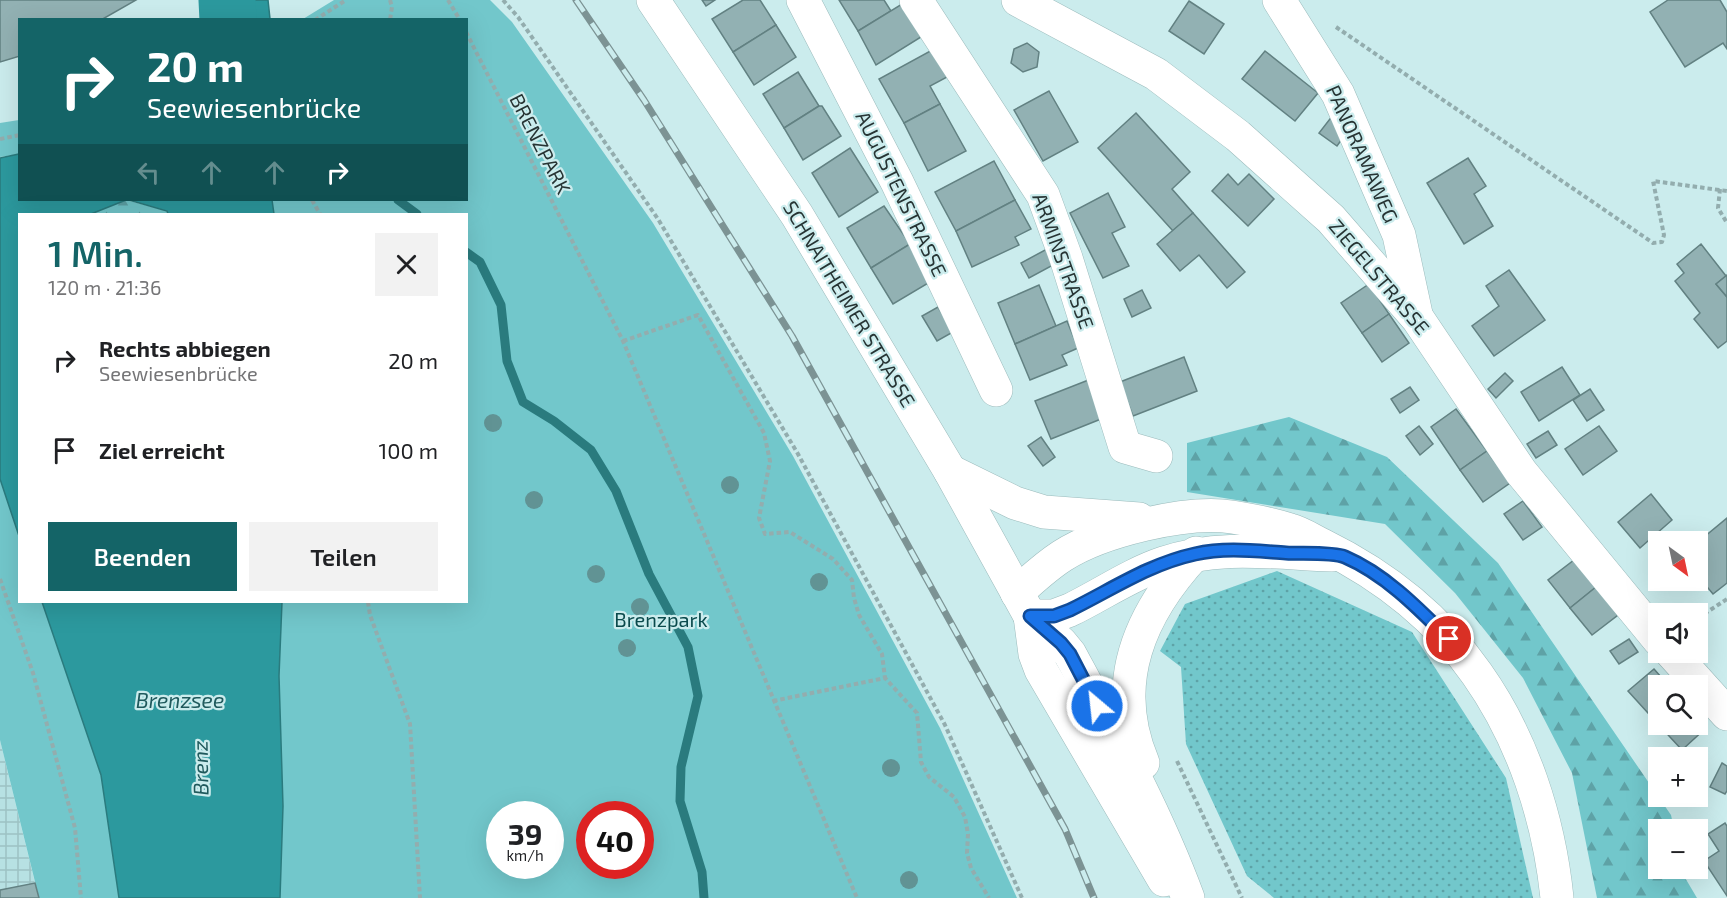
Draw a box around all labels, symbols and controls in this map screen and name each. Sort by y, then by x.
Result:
text: 20 m [147,40,244,90]
icon: right [48,42,126,120]
street label: PANORAMAWEG [1322,81,1404,226]
street label: BRENZPARK [505,89,576,198]
text: Seewiesenbrücke [147,91,361,123]
street label: AUGUSTENSTRASSE [851,107,952,280]
icon: left [132,156,165,189]
icon: ahead [195,156,228,189]
icon: ahead [258,156,291,189]
icon: right [321,156,354,189]
street label: ARMINSTRASSE [1028,189,1100,332]
street label: SCHNAITHEIMER STRASSE [779,196,921,411]
street label: ZIEGELSTRASSE [1325,214,1435,339]
text: 1 Min. [48,231,143,274]
button: close [375,233,438,296]
text: 120 m · 21:36 [48,275,161,299]
text: Rechts abbiegen [99,335,271,361]
icon: right [48,344,81,377]
text: 20 m [388,347,438,373]
text: Seewiesenbrücke [99,361,258,385]
icon: arrive [48,434,81,467]
text: Ziel erreicht [99,437,225,463]
text: 100 m [379,437,438,463]
button: Beenden [48,522,237,591]
button: Teilen [249,522,438,591]
north arrow [1648,531,1708,591]
map controls [1648,531,1708,879]
button: sound [1648,603,1708,663]
park label: Brenzpark [614,607,708,631]
pin [1423,613,1474,664]
icon: arrive [1432,622,1465,655]
position arrow [1065,674,1129,738]
button: search [1648,675,1708,735]
water label: Brenzsee [136,687,224,712]
water label: Brenz [187,740,212,796]
button: + [1648,747,1708,807]
speed limit sign: 40 [576,801,654,879]
text: 39 [508,815,542,851]
button: − [1648,819,1708,879]
text: km/h [506,846,544,864]

